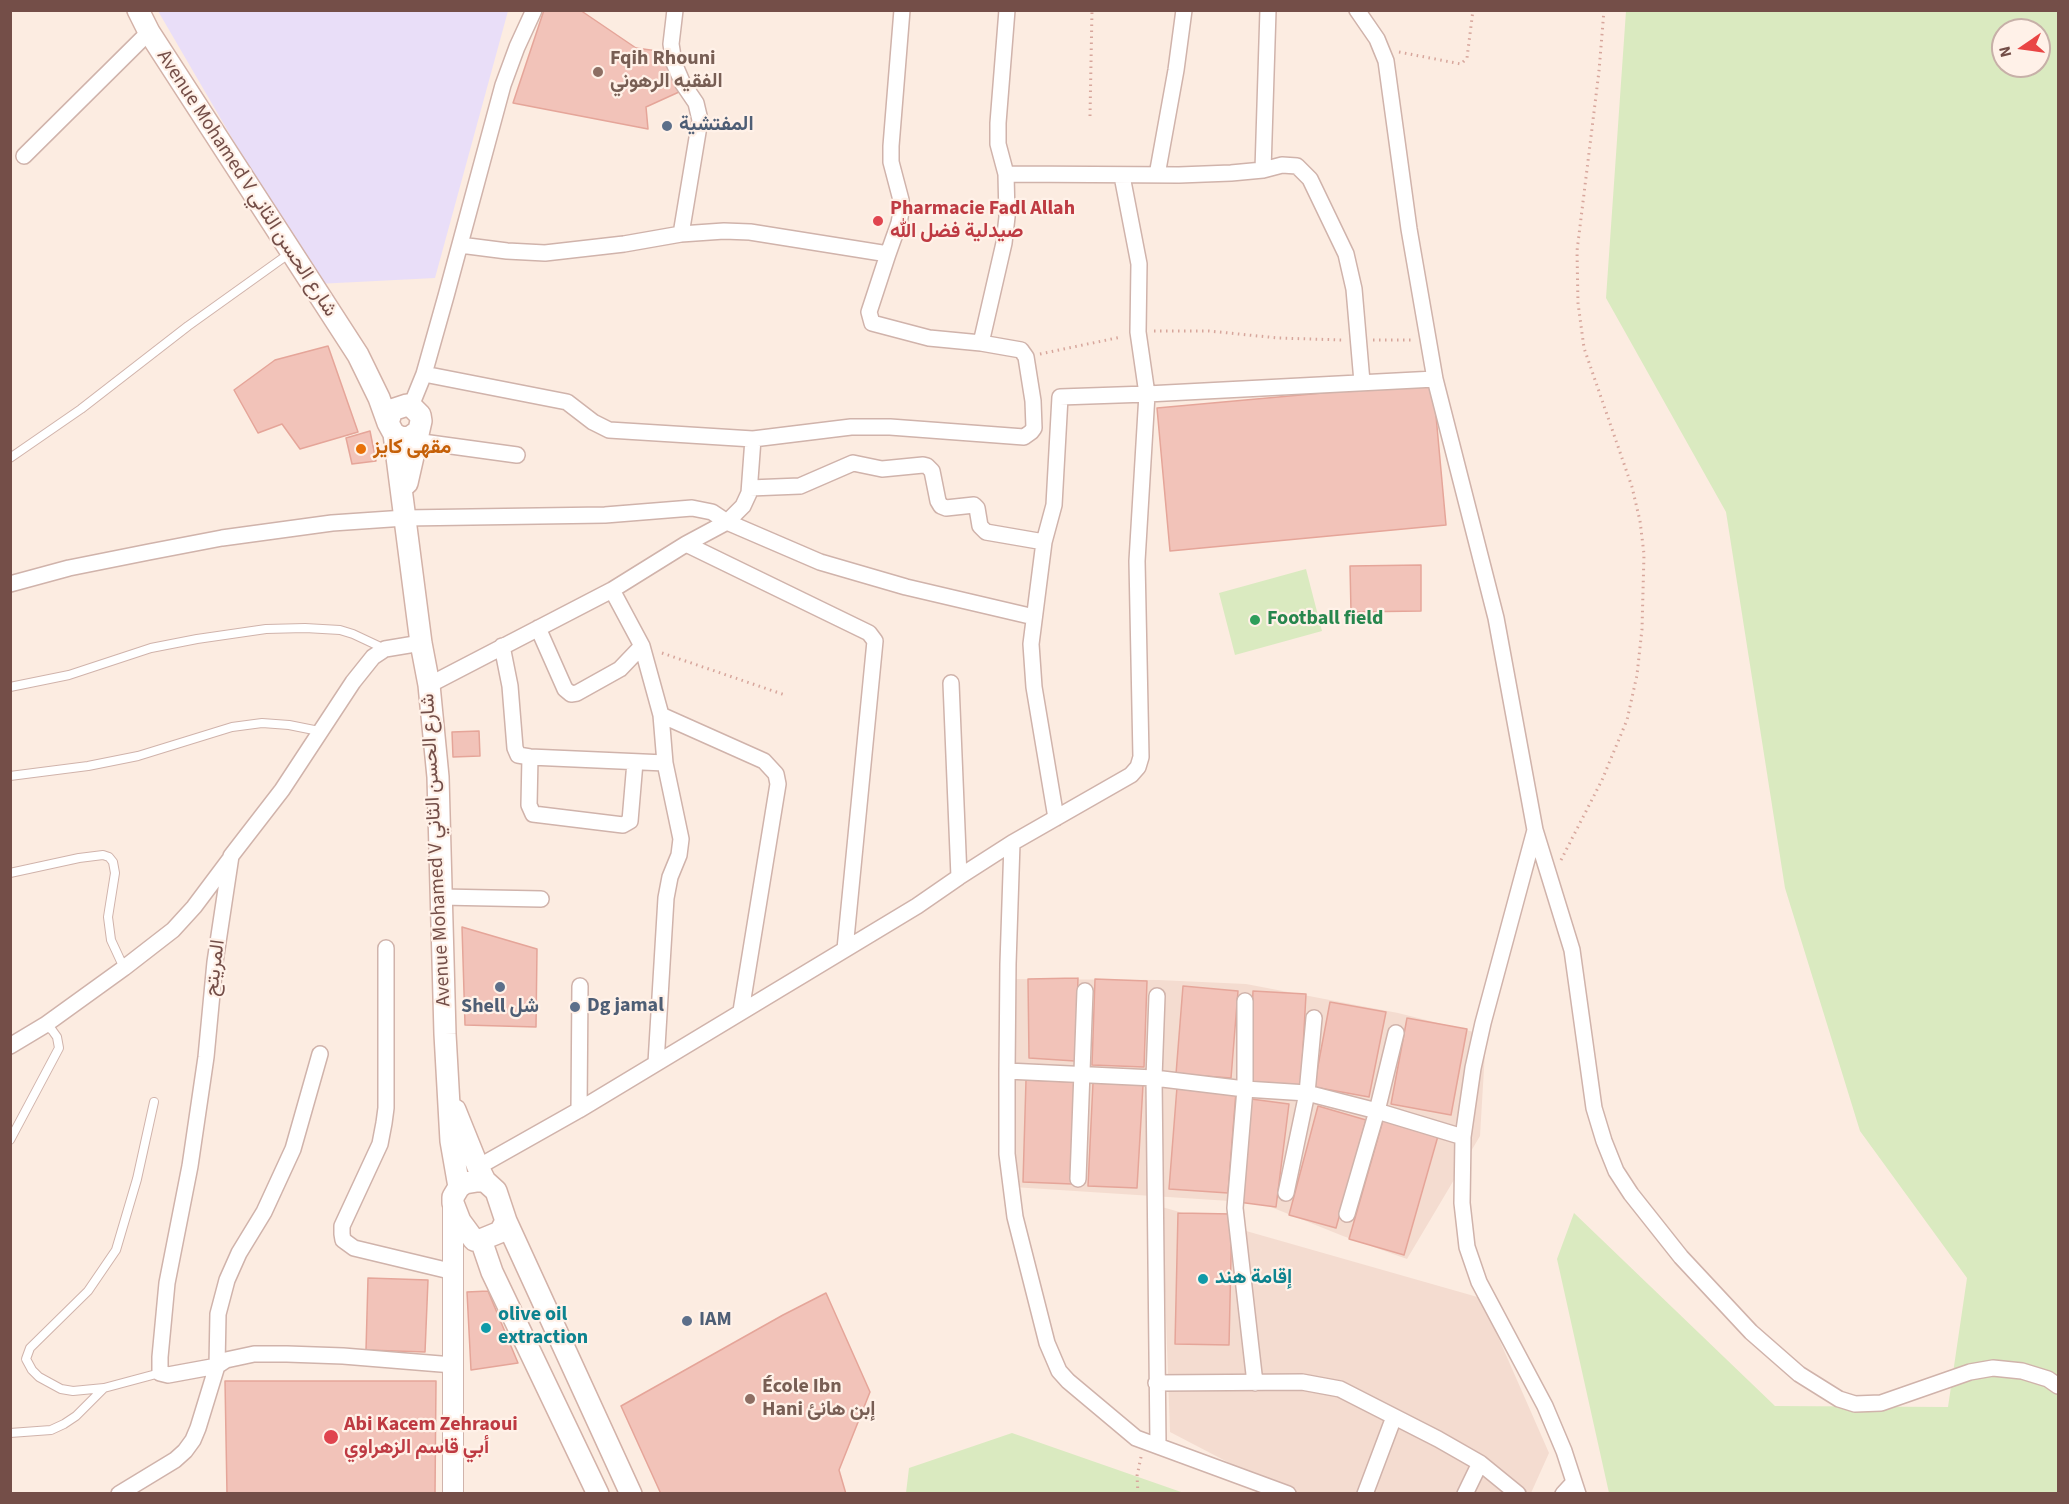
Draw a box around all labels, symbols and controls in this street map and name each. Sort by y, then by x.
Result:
north arrow [1991,18,2051,78]
text: N [1993,44,2017,59]
street label: Avenue Mohamed V شارع الحسن الثاني [151,46,341,322]
place label: Fqih Rhouni الفقيه الرهوني [610,48,723,95]
marker: Fqih Rhouni الفقيه الرهوني [591,65,605,79]
place label: المفتشية [679,114,754,138]
marker: المفتشية [660,119,674,133]
place label: Pharmacie Fadl Allah صيدلية فضل الله [890,198,1075,245]
marker: Pharmacie Fadl Allah صيدلية فضل الله [871,214,885,228]
place label: مقهى كايز [373,437,451,461]
marker: مقهى كايز [354,442,368,456]
place label: Football field [1267,608,1384,632]
marker: Football field [1248,613,1262,627]
street label: Avenue Mohamed V شارع الحسن الثاني [417,693,457,1007]
street label: المريتح [201,938,231,998]
marker: Shell شل [493,980,507,994]
place label: Dg jamal [587,995,664,1019]
place label: Shell شل [461,996,539,1020]
marker: Dg jamal [568,1000,582,1014]
place label: إقامة هند [1215,1267,1292,1291]
marker: إقامة هند [1196,1272,1210,1286]
place label: olive oil extraction [498,1304,588,1351]
place label: IAM [699,1309,732,1333]
marker: IAM [680,1314,694,1328]
marker: olive oil extraction [479,1321,493,1335]
place label: École Ibn Hani إبن هانئ [762,1376,876,1423]
marker: École Ibn Hani إبن هانئ [743,1392,757,1406]
place label: Abi Kacem Zehraoui أبي قاسم الزهراوي [344,1414,518,1461]
marker: Abi Kacem Zehraoui أبي قاسم الزهراوي [322,1428,340,1446]

